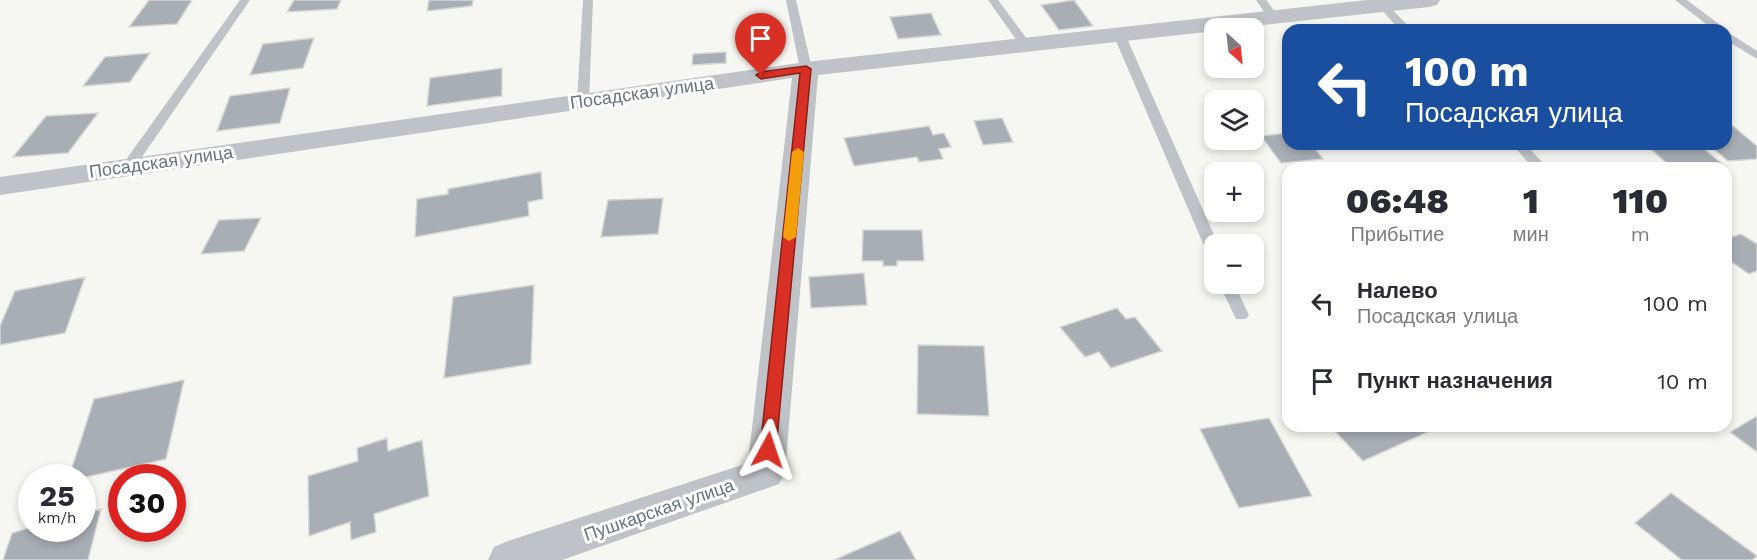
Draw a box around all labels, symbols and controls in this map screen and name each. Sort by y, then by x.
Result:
pin [735,13,786,75]
north arrow [1204,18,1264,78]
map controls [1204,18,1264,294]
icon: arrive [744,22,777,55]
text: 100 m [1405,47,1529,96]
icon: left [1306,48,1384,126]
street label: Посадская улица [569,72,716,113]
button: layers [1204,90,1264,150]
text: Посадская улица [1405,97,1623,129]
street label: Посадская улица [88,141,235,182]
button: + [1204,162,1264,222]
text: 06:48 [1346,180,1449,222]
text: 1 [1523,180,1539,222]
text: 110 [1613,180,1668,222]
text: Прибытие [1350,222,1444,246]
text: мин [1513,222,1549,246]
text: m [1631,222,1650,246]
button: − [1204,234,1264,294]
text: Налево [1357,278,1438,303]
icon: left [1306,287,1339,320]
text: 100 m [1644,291,1708,316]
text: Посадская улица [1357,304,1518,328]
icon: arrive [1306,365,1339,398]
text: Пункт назначения [1357,368,1553,393]
text: 10 m [1657,369,1708,394]
position arrow [736,418,800,482]
speed limit sign: 30 [108,464,186,542]
street label: Пушкарская улица [581,474,738,545]
text: 25 [39,478,75,513]
text: km/h [38,509,76,527]

